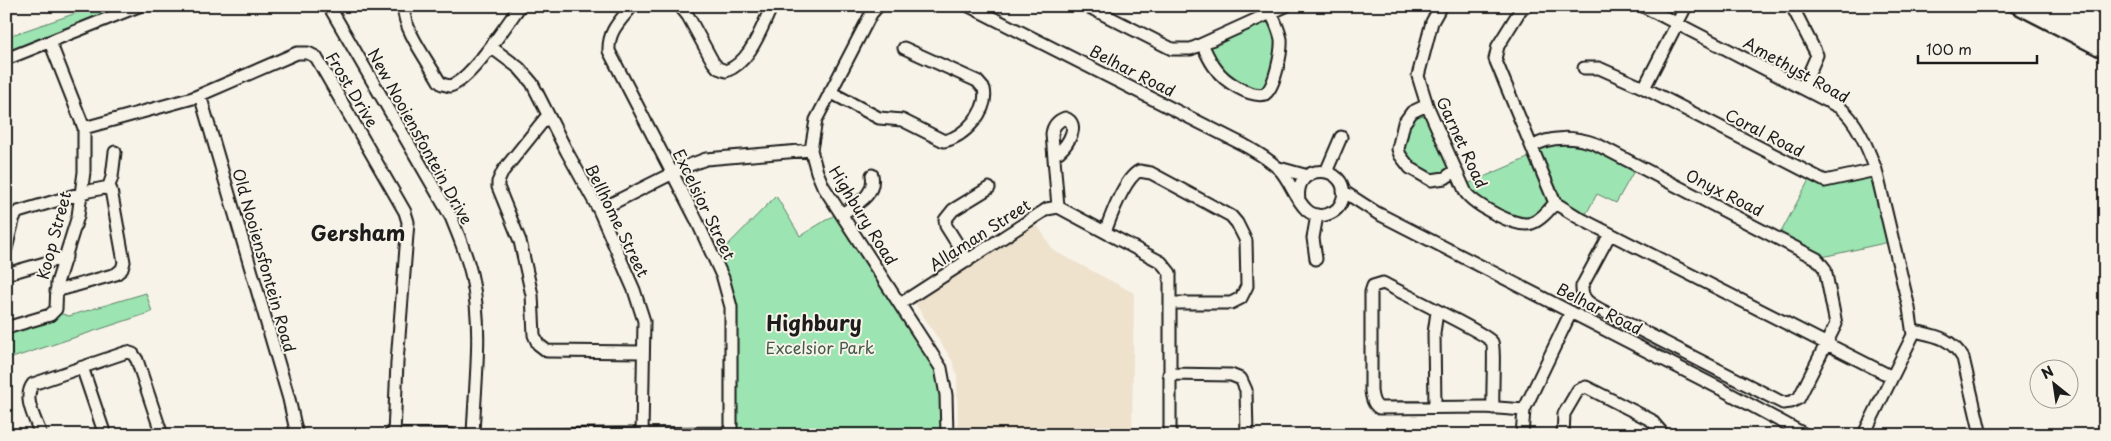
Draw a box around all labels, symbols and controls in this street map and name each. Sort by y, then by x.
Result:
street label: Amethyst Road [1740,30,1854,108]
scale bar [1918,32,2037,64]
text: 100 m [1926,37,1972,60]
street label: Belhar Road [1086,38,1180,102]
street label: New Nooiensfontein Drive [362,44,480,228]
street label: Frost Drive [321,47,385,131]
street label: Garnet Road [1431,92,1495,192]
street label: Coral Road [1721,102,1809,162]
street label: Excelsior Street [668,145,742,264]
street label: Bellhome Street [580,159,656,281]
street label: Highbury Road [824,161,904,269]
street label: Onyx Road [1682,162,1768,222]
street label: Old Nooiensfontein Road [227,165,303,355]
street label: Koop Street [30,188,76,282]
street label: Allaman Street [924,192,1034,276]
district label: Gersham [311,216,406,248]
street label: Belhar Road [1553,276,1647,340]
district label: Highbury [766,306,862,338]
park label: Excelsior Park [766,335,875,359]
north arrow [2028,358,2078,408]
text: N [2037,360,2057,384]

